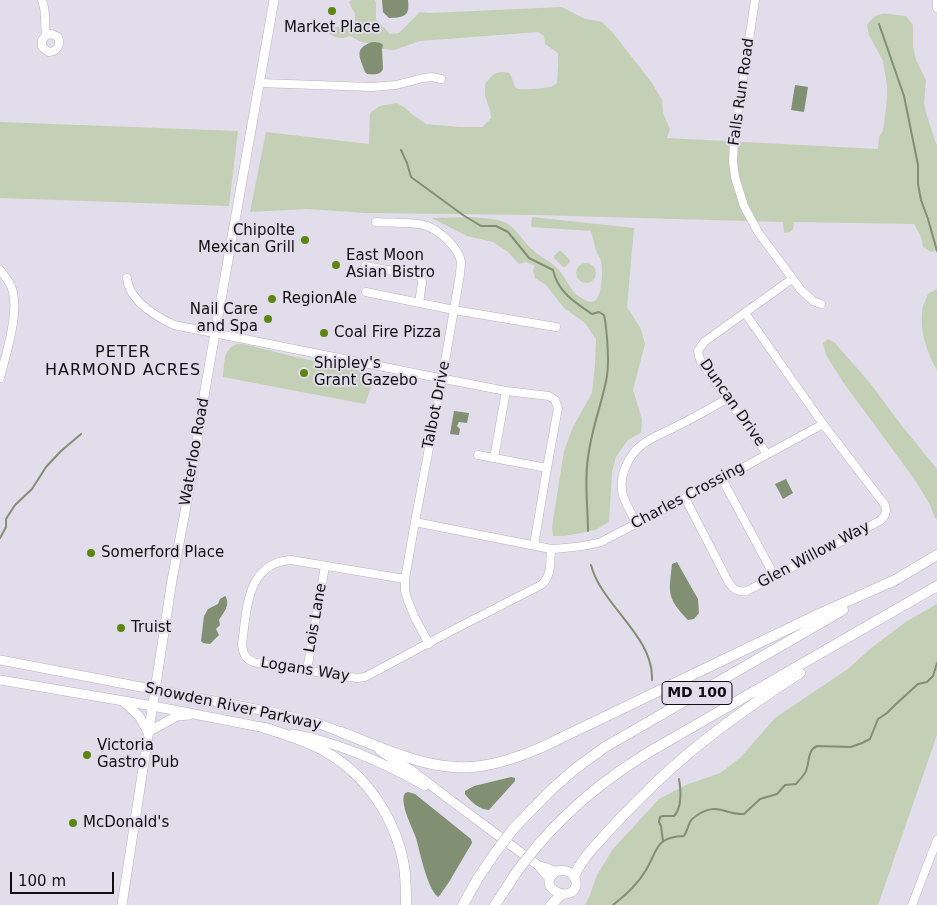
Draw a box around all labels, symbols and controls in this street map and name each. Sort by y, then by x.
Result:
marker: Market Place [326,5,338,17]
place label: Market Place [284,19,380,37]
street label: Falls Run Road [726,37,758,147]
place label: Chipolte Mexican Grill [198,222,295,257]
marker: Chipolte Mexican Grill [299,234,311,246]
place label: East Moon Asian Bistro [346,247,435,282]
marker: East Moon Asian Bistro [330,259,342,271]
place label: RegionAle [282,290,357,308]
marker: RegionAle [266,293,278,305]
place label: Nail Care and Spa [190,301,258,336]
marker: Nail Care and Spa [262,313,274,325]
place label: Coal Fire Pizza [334,324,441,342]
marker: Coal Fire Pizza [318,327,330,339]
district label: PETER HARMOND ACRES [43,343,203,381]
place label: Shipley's Grant Gazebo [314,355,418,390]
street label: Duncan Drive [695,356,769,450]
street label: Talbot Drive [420,359,454,451]
marker: Shipley's Grant Gazebo [298,367,310,379]
street label: Waterloo Road [177,397,213,507]
street label: Charles Crossing [628,459,748,533]
street label: Glen Willow Way [755,518,873,592]
place label: Somerford Place [101,544,224,562]
marker: Somerford Place [85,547,97,559]
street label: Lois Lane [301,582,331,654]
place label: Truist [131,619,171,637]
marker: Truist [115,622,127,634]
street label: Logans Way [259,654,351,686]
street label: Snowden River Parkway [143,679,323,735]
road number: MD 100 [662,681,732,704]
place label: Victoria Gastro Pub [97,737,179,772]
marker: Victoria Gastro Pub [81,749,93,761]
place label: McDonald's [83,814,169,832]
marker: McDonald's [67,817,79,829]
scale bar [12,862,116,894]
text: 100 m [18,872,66,890]

